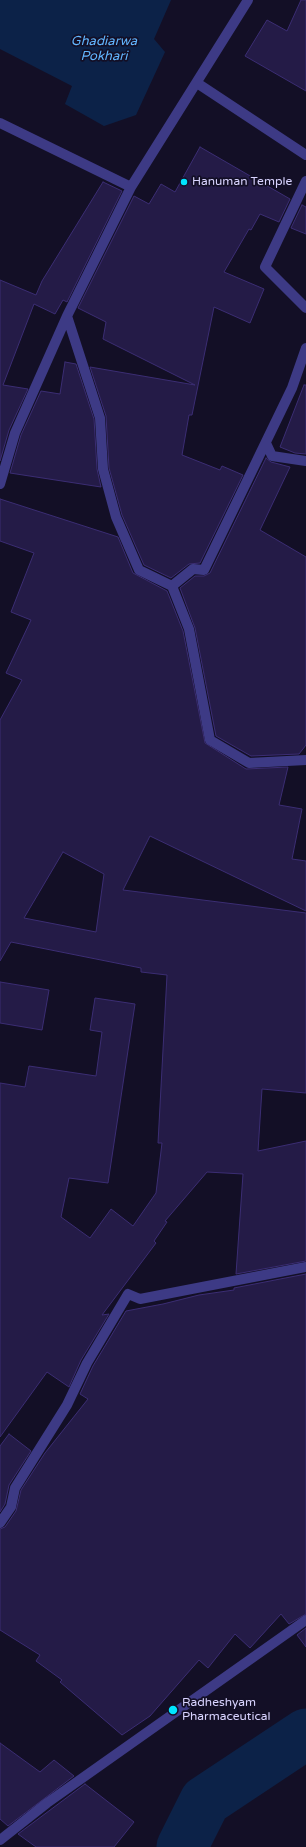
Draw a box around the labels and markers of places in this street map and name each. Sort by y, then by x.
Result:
place label: Hanuman Temple [192,175,292,189]
marker: Hanuman Temple [179,177,189,187]
place label: Radheshyam Pharmaceutical [182,1696,271,1724]
marker: Radheshyam Pharmaceutical [167,1704,179,1716]

